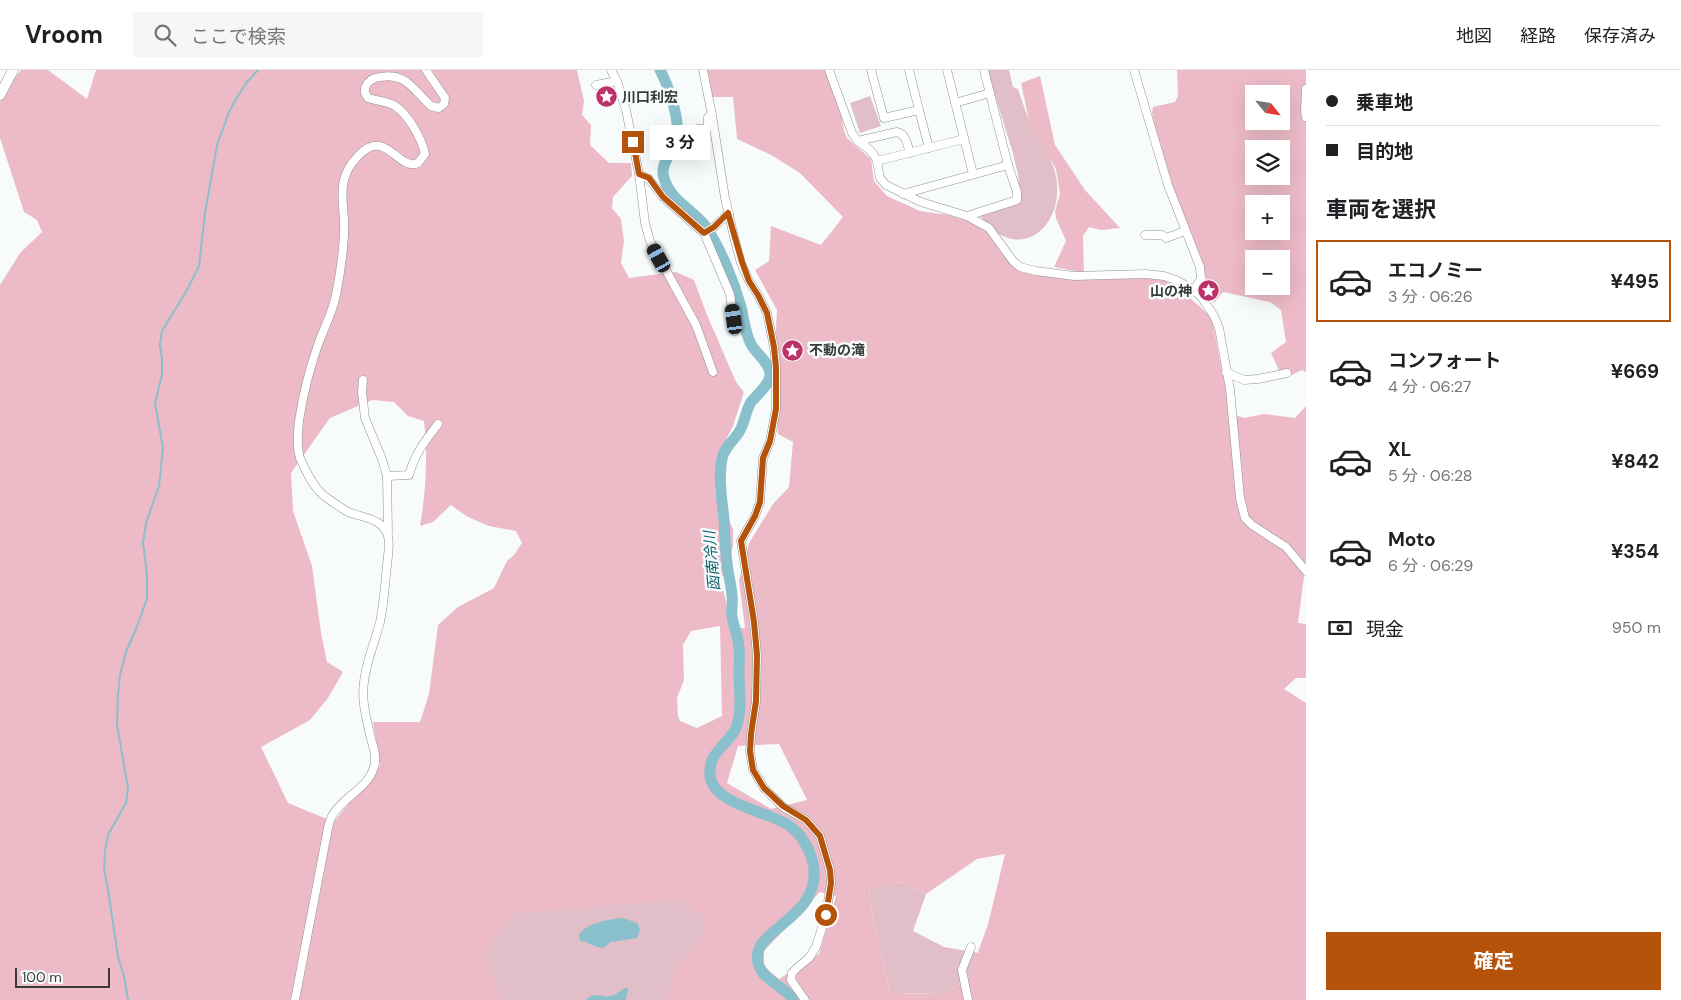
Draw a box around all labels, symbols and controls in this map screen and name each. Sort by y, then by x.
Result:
search box [133,12,483,57]
text: Vroom [25,19,103,50]
icon: search [151,21,179,49]
text: ここで検索 [191,24,286,49]
text: 地図 [1456,24,1492,48]
text: 経路 [1520,24,1556,48]
text: 保存済み [1584,24,1656,48]
place icon: 川口利宏 [594,85,618,109]
north arrow [1245,85,1290,130]
map controls [1245,85,1290,295]
place label: 川口利宏 [622,88,678,106]
text: 乗車地 [1356,90,1413,115]
callout: 3 分 [650,124,710,160]
route end [622,131,644,153]
text: 3 分 [665,132,695,153]
text: 目的地 [1356,139,1413,164]
button: layers [1245,140,1290,185]
button: + [1245,195,1290,240]
text: 車両を選択 [1326,195,1436,224]
car [645,241,672,275]
button: − [1245,250,1290,295]
text: エコノミー [1388,258,1483,283]
icon: car [1328,259,1373,304]
text: ¥495 [1610,269,1659,294]
place icon: 山の神 [1196,279,1220,303]
place label: 山の神 [1150,282,1192,300]
text: 3 分 · 06:26 [1388,286,1473,307]
car [724,303,743,335]
place icon: 不動の滝 [781,338,805,362]
place label: 不動の滝 [809,341,865,359]
text: コンフォート [1388,348,1501,373]
icon: car [1328,349,1373,394]
text: ¥669 [1611,359,1659,384]
text: 4 分 · 06:27 [1388,376,1471,397]
text: XL [1388,437,1411,462]
icon: car [1328,439,1373,484]
text: ¥842 [1611,449,1659,474]
text: 5 分 · 06:28 [1388,465,1473,486]
text: Moto [1388,527,1436,552]
water label: 函南冷川 [699,528,725,592]
icon: car [1328,529,1373,574]
text: ¥354 [1611,539,1659,564]
text: 6 分 · 06:29 [1388,555,1473,576]
icon: cash [1326,614,1354,642]
text: 現金 [1366,617,1404,642]
text: 950 m [1612,617,1661,638]
route start [815,904,837,926]
button: 確定 [1326,932,1661,990]
scale bar [15,965,110,988]
text: 100 m [22,968,62,986]

